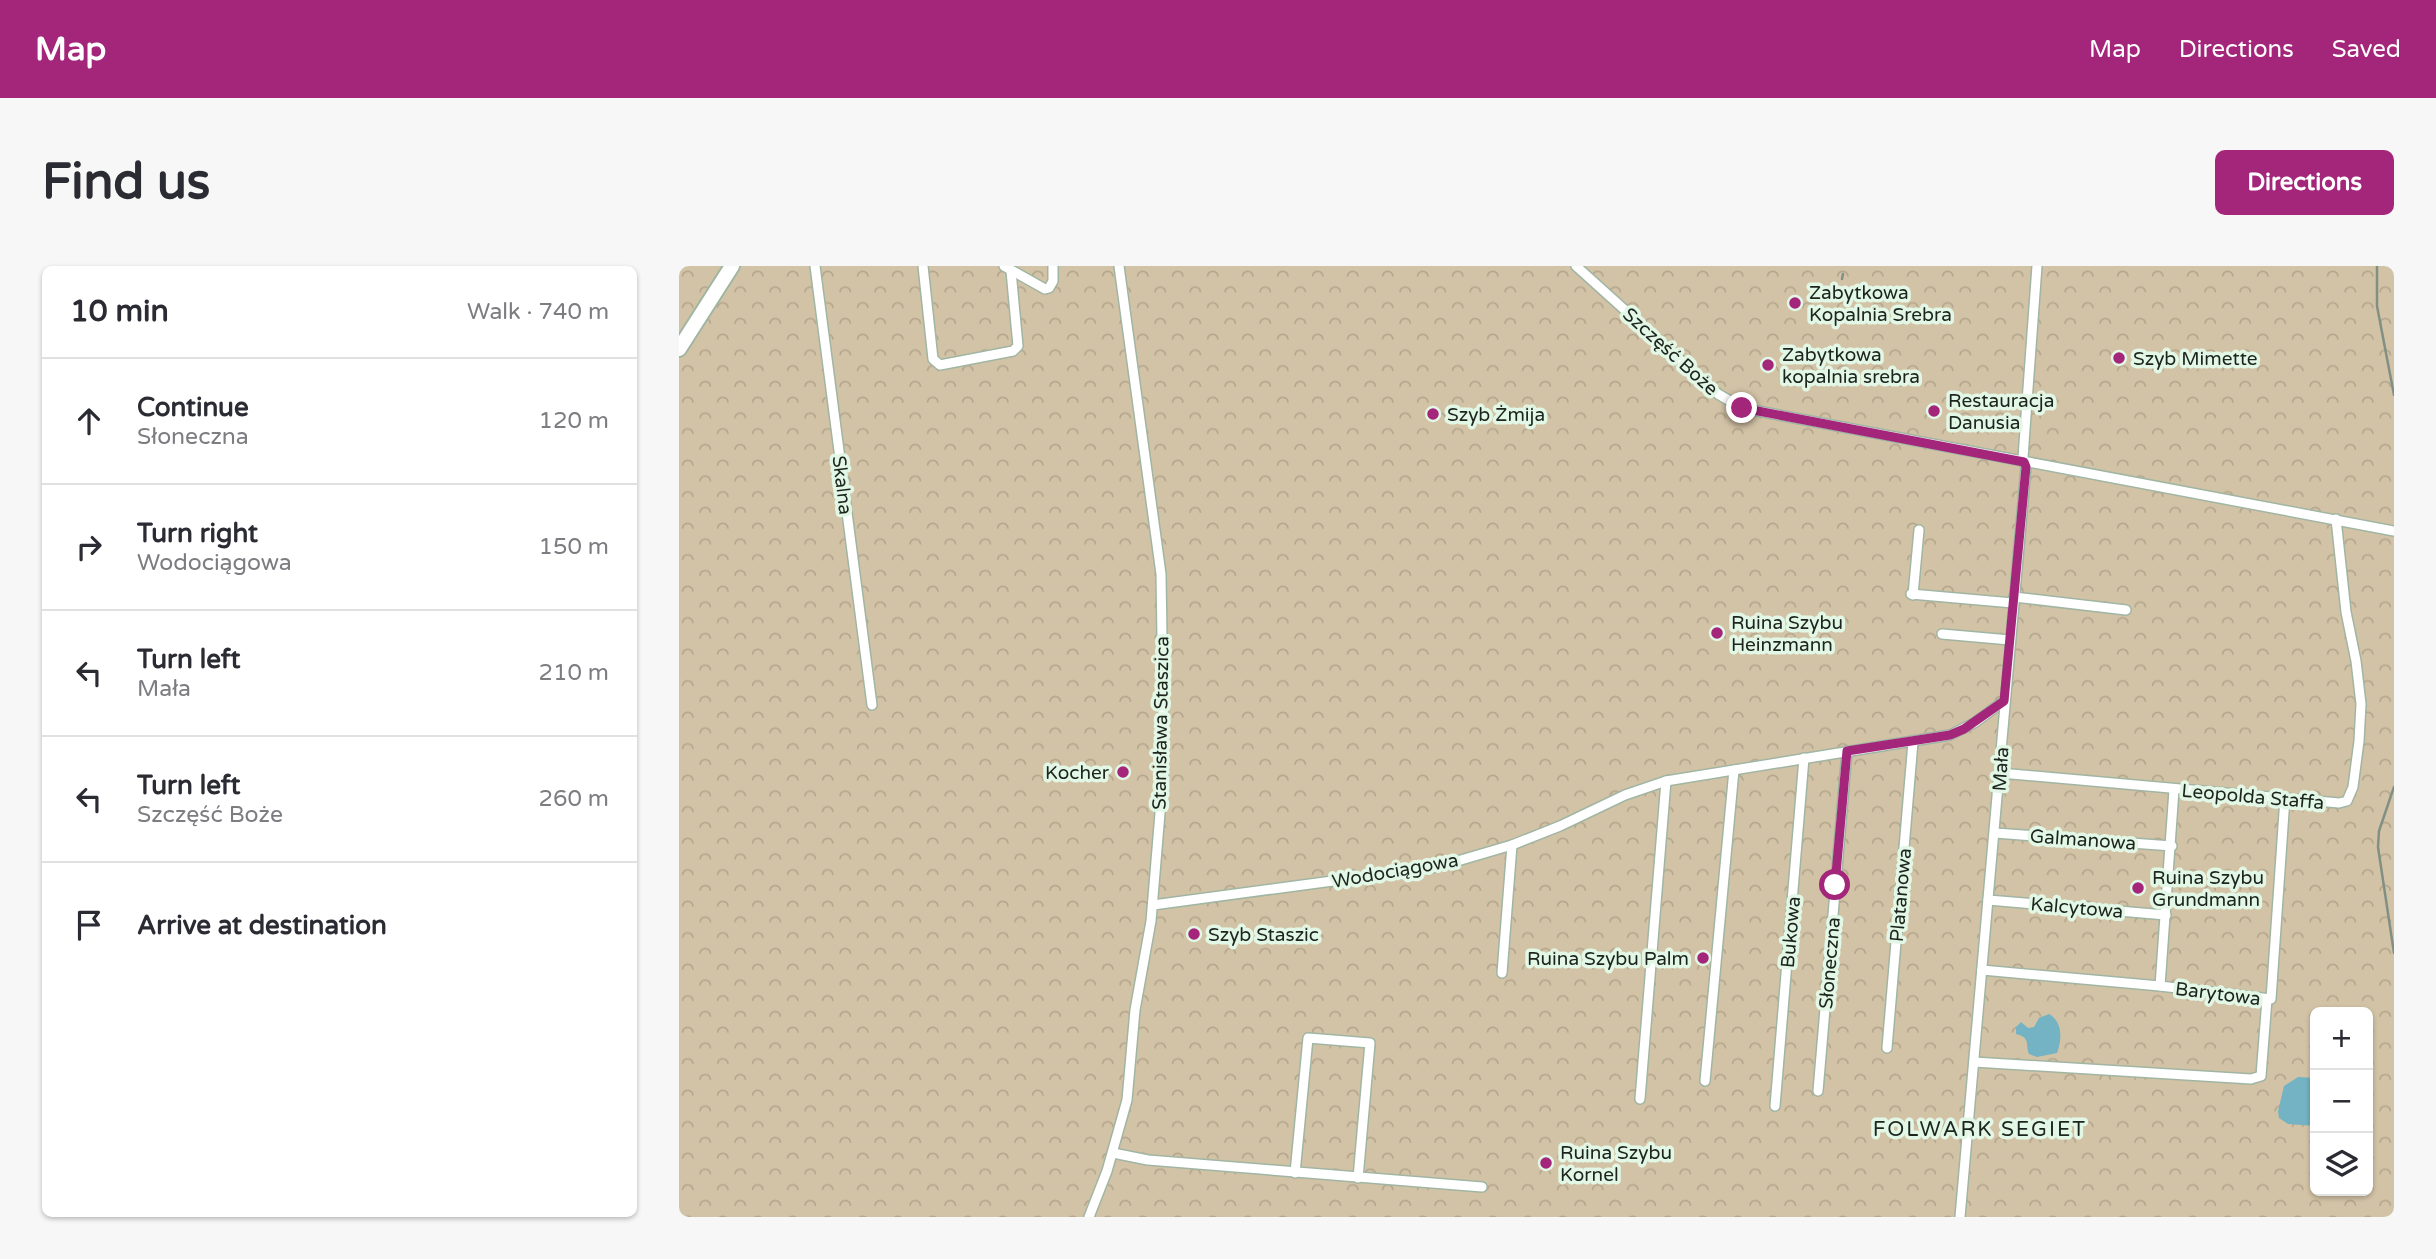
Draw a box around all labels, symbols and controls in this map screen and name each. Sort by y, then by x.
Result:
text: Map [35,30,106,69]
text: Map [2089,35,2141,64]
text: Directions [2179,35,2294,64]
text: Saved [2332,35,2401,64]
button: Directions [2215,150,2394,215]
text: Find us [42,153,210,212]
place label: Zabytkowa Kopalnia Srebra [1809,282,1952,326]
text: 10 min [70,293,169,330]
marker: Zabytkowa Kopalnia Srebra [1787,295,1803,311]
text: Walk · 740 m [467,298,609,326]
street label: Szczęść Boże [1618,303,1722,400]
place label: Zabytkowa kopalnia srebra [1782,344,1920,388]
place label: Szyb Mimette [2133,348,2258,370]
marker: Szyb Mimette [2111,350,2127,366]
marker: Zabytkowa kopalnia srebra [1760,357,1776,373]
place label: Restauracja Danusia [1948,390,2054,434]
text: Continue [137,392,249,423]
route end [1726,392,1757,423]
icon: ahead [70,402,108,440]
marker: Restauracja Danusia [1926,403,1942,419]
place label: Szyb Żmija [1447,404,1545,426]
marker: Szyb Żmija [1425,406,1441,422]
text: 120 m [539,407,609,435]
text: Słoneczna [137,423,249,451]
street label: Skalna [827,454,857,516]
text: Turn right [137,518,258,549]
icon: right [70,528,108,566]
text: 150 m [539,533,609,561]
text: Wodociągowa [137,549,292,577]
place label: Ruina Szybu Heinzmann [1731,612,1843,656]
marker: Ruina Szybu Heinzmann [1709,625,1725,641]
street label: Stanisława Staszica [1148,636,1174,810]
text: Turn left [137,644,240,675]
icon: left [70,654,108,692]
text: 210 m [539,659,609,687]
text: Mała [137,675,191,703]
street label: Mała [1988,746,2014,792]
place label: Kocher [1045,762,1110,784]
marker: Kocher [1115,764,1131,780]
text: Turn left [137,770,240,801]
icon: left [70,780,108,818]
street label: Leopolda Staffa [2181,780,2325,814]
text: 260 m [539,785,609,813]
text: Szczęść Boże [137,801,283,829]
street label: Galmanowa [2029,825,2137,855]
street label: Platanowa [1886,847,1916,943]
street label: Wodociągowa [1330,849,1460,893]
place label: Ruina Szybu Grundmann [2152,867,2264,911]
route start [1819,869,1850,900]
marker: Ruina Szybu Grundmann [2130,880,2146,896]
street label: Kalcytowa [2030,893,2124,923]
street label: Bukowa [1777,895,1805,969]
icon: arrive [70,906,108,944]
text: Arrive at destination [137,910,387,941]
street label: Słoneczna [1815,916,1845,1010]
place label: Szyb Staszic [1208,924,1319,946]
marker: Szyb Staszic [1186,926,1202,942]
place label: Ruina Szybu Palm [1527,948,1689,970]
marker: Ruina Szybu Palm [1695,950,1711,966]
street label: Barytowa [2174,978,2262,1010]
map controls [2310,1007,2373,1196]
button: + [2310,1007,2373,1070]
button: − [2310,1070,2373,1133]
district label: FOLWARK SEGIET [1873,1117,2087,1142]
button: layers [2310,1133,2373,1196]
place label: Ruina Szybu Kornel [1560,1142,1672,1186]
marker: Ruina Szybu Kornel [1538,1155,1554,1171]

